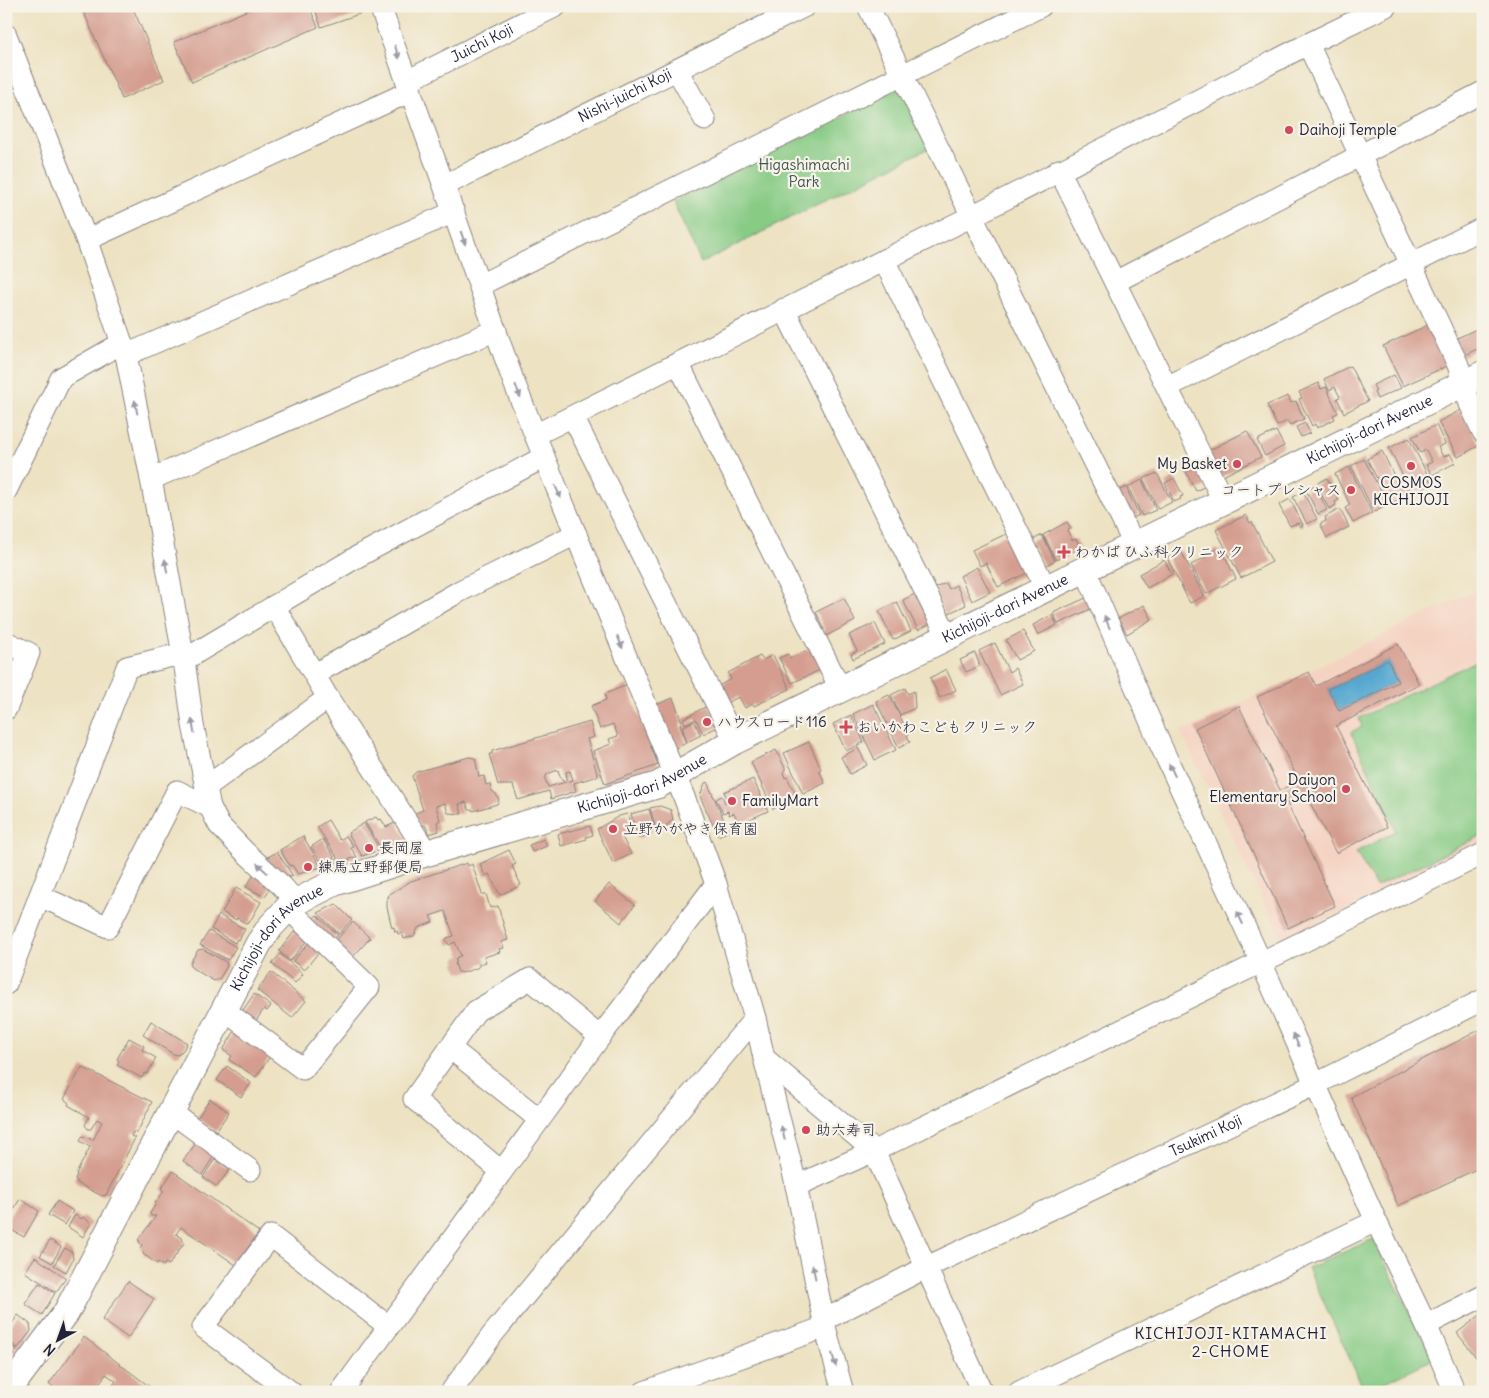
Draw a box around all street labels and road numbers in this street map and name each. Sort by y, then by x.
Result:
street label: Juichi Koji [447,19,516,66]
street label: Nishi-juichi Koji [575,64,675,126]
street label: Kichijoji-dori Avenue [1303,390,1435,468]
street label: Kichijoji-dori Avenue [939,569,1071,647]
street label: Kichijoji-dori Avenue [575,749,710,817]
street label: Kichijoji-dori Avenue [226,880,326,994]
street label: Tsukimi Koji [1166,1110,1245,1161]

